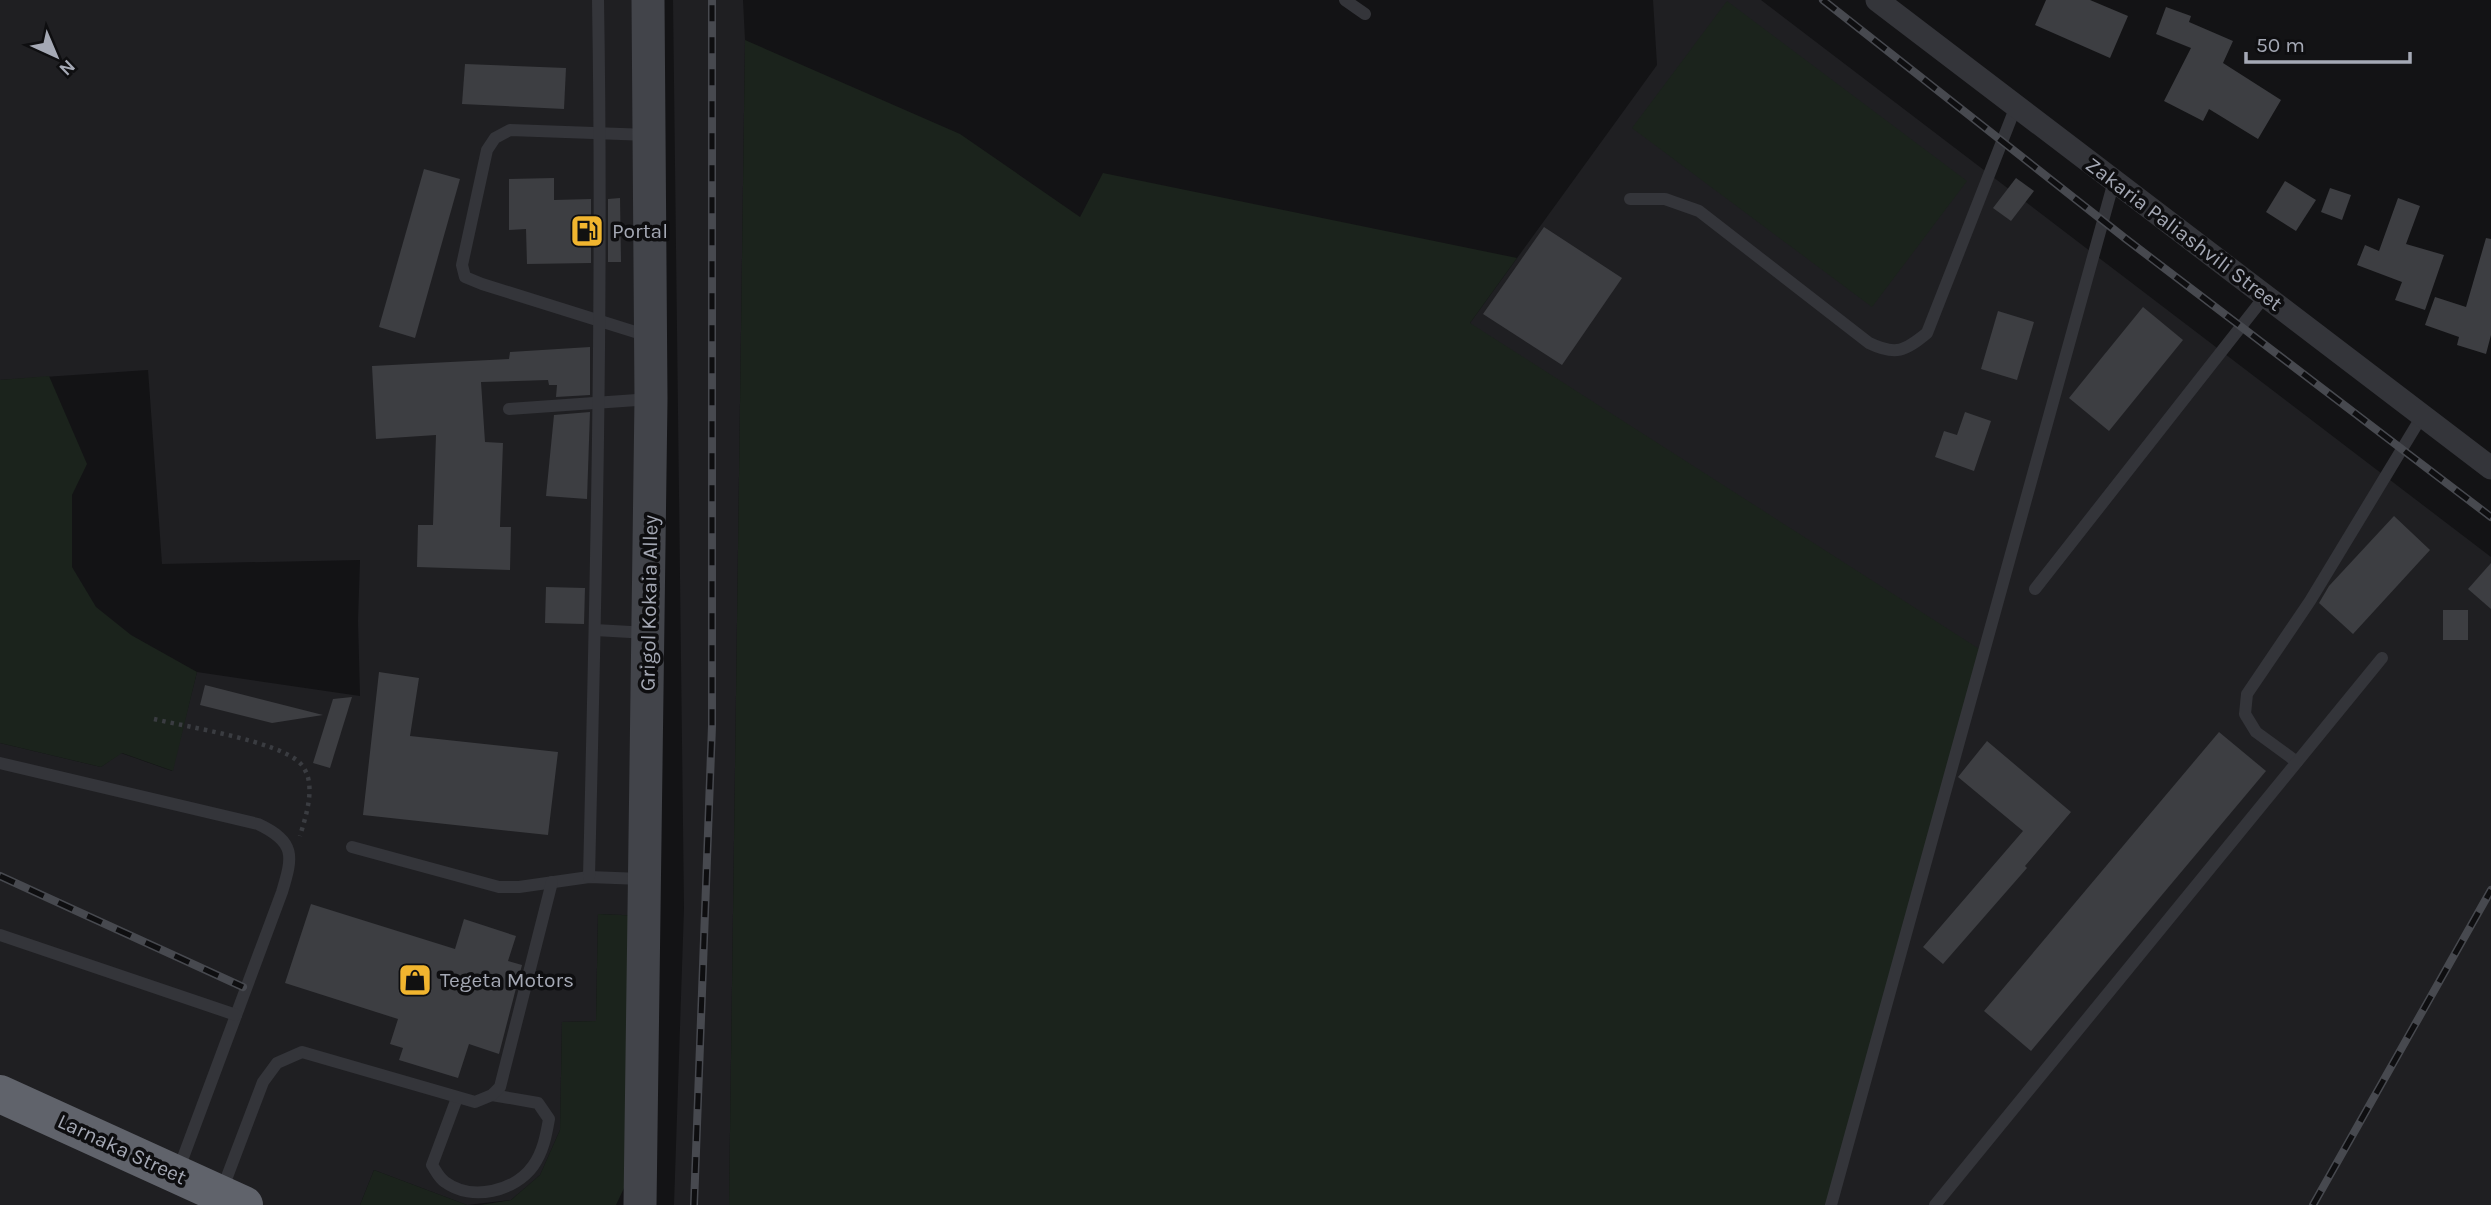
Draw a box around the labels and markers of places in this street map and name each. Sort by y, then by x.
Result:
fuel station icon: Portal [568,212,606,250]
place label: Portal [612,219,668,243]
shop icon: Tegeta Motors [396,961,434,999]
place label: Tegeta Motors [440,968,574,992]

